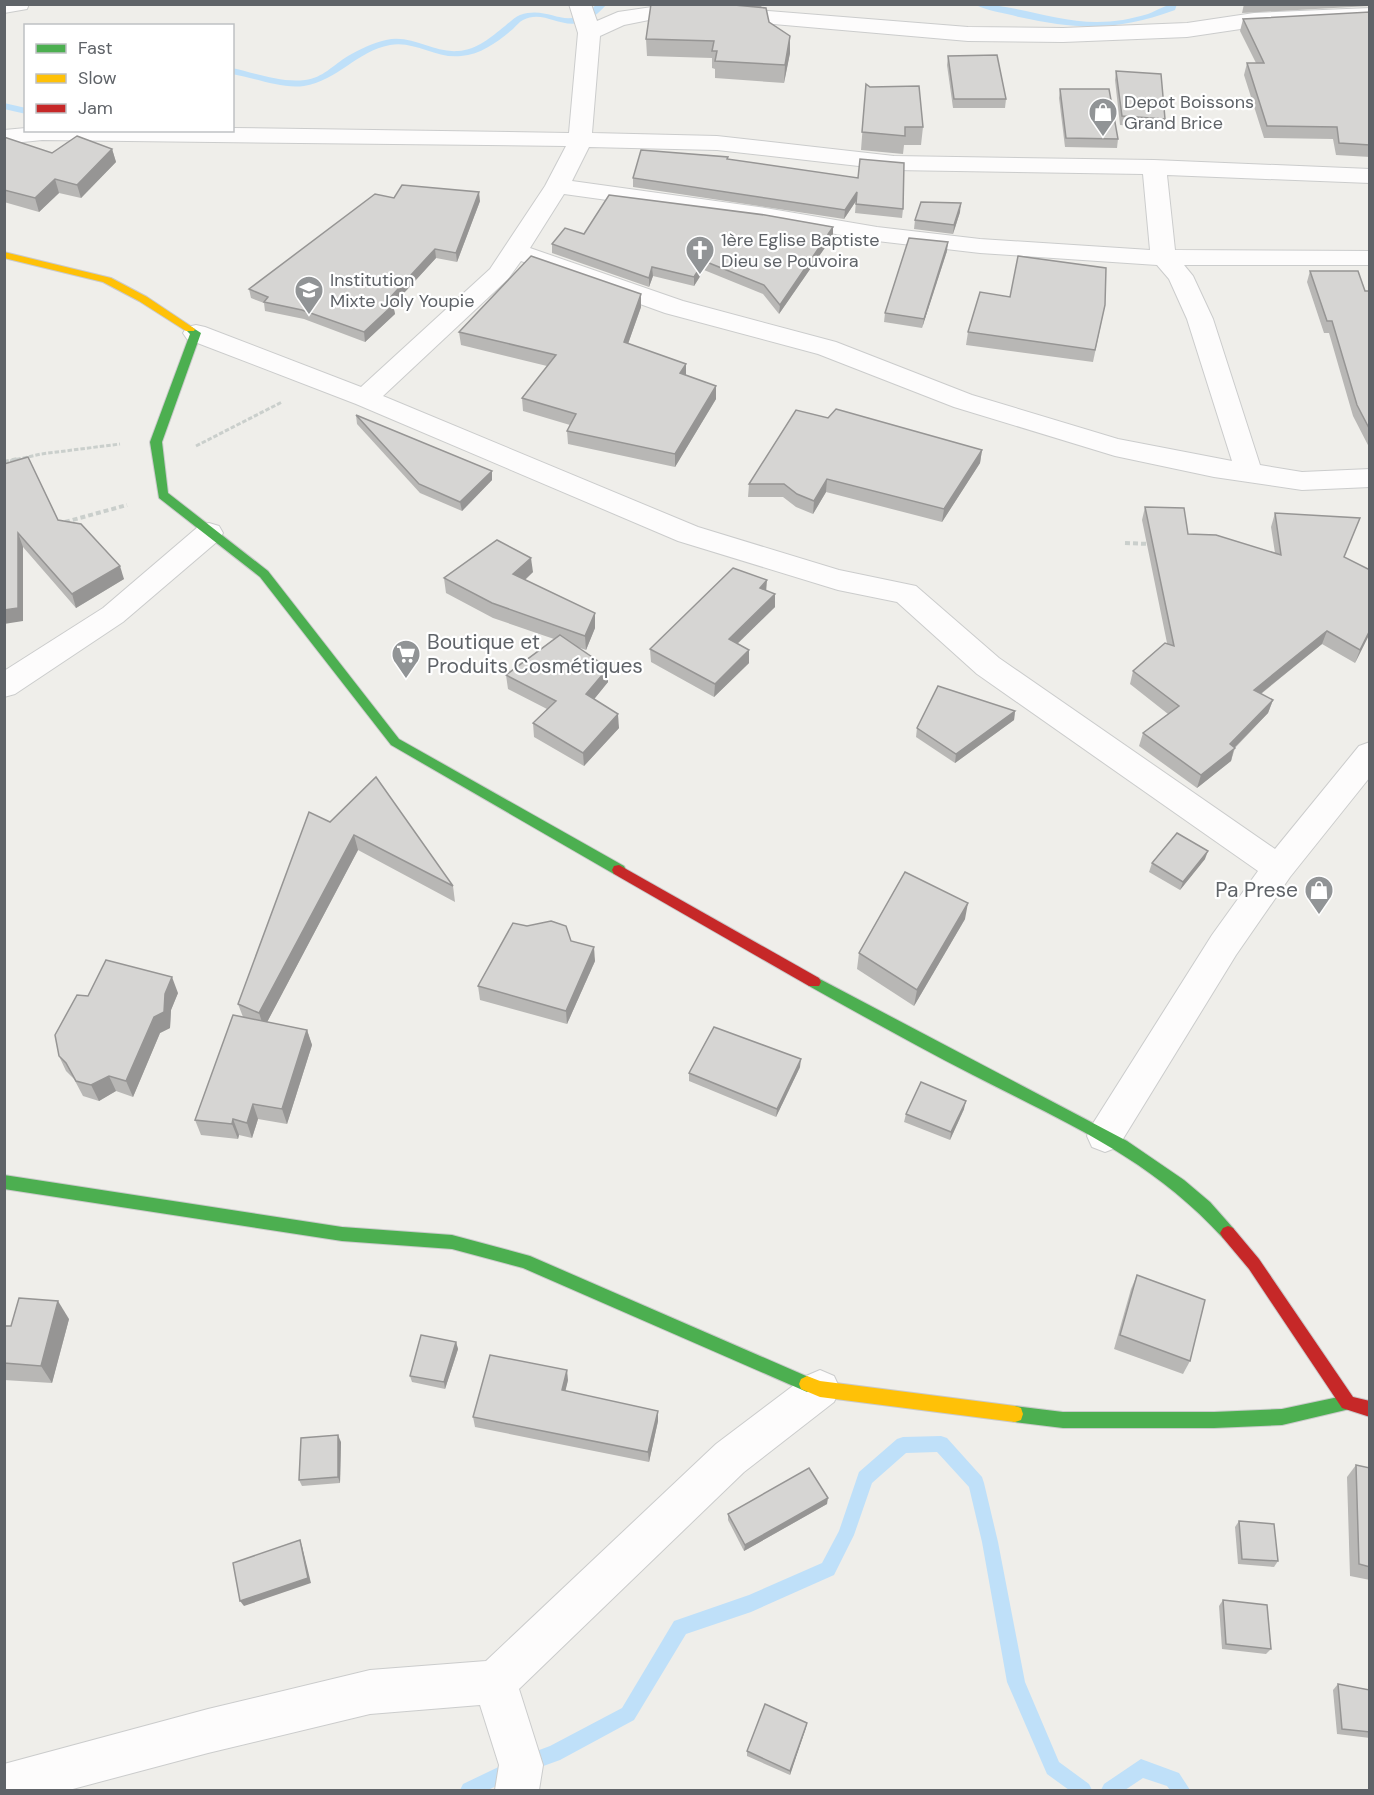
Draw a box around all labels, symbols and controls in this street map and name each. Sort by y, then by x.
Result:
legend [24,24,234,132]
text: Fast [78,36,113,60]
text: Slow [78,66,117,90]
place label: Depot Boissons Grand Brice [1124,90,1254,135]
text: Jam [78,96,113,120]
shop icon: Depot Boissons Grand Brice [1087,96,1119,138]
place label: 1ère Eglise Baptiste Dieu se Pouvoira [721,228,879,273]
church icon: 1ère Eglise Baptiste Dieu se Pouvoira [684,234,716,276]
place label: Institution Mixte Joly Youpie [330,268,474,313]
school or university icon: Institution Mixte Joly Youpie [293,274,325,316]
place label: Boutique et Produits Cosmétiques [427,628,643,680]
supermarket icon: Boutique et Produits Cosmétiques [390,638,422,680]
shop icon: Pa Prese [1303,874,1335,916]
place label: Pa Prese [1215,876,1298,904]

